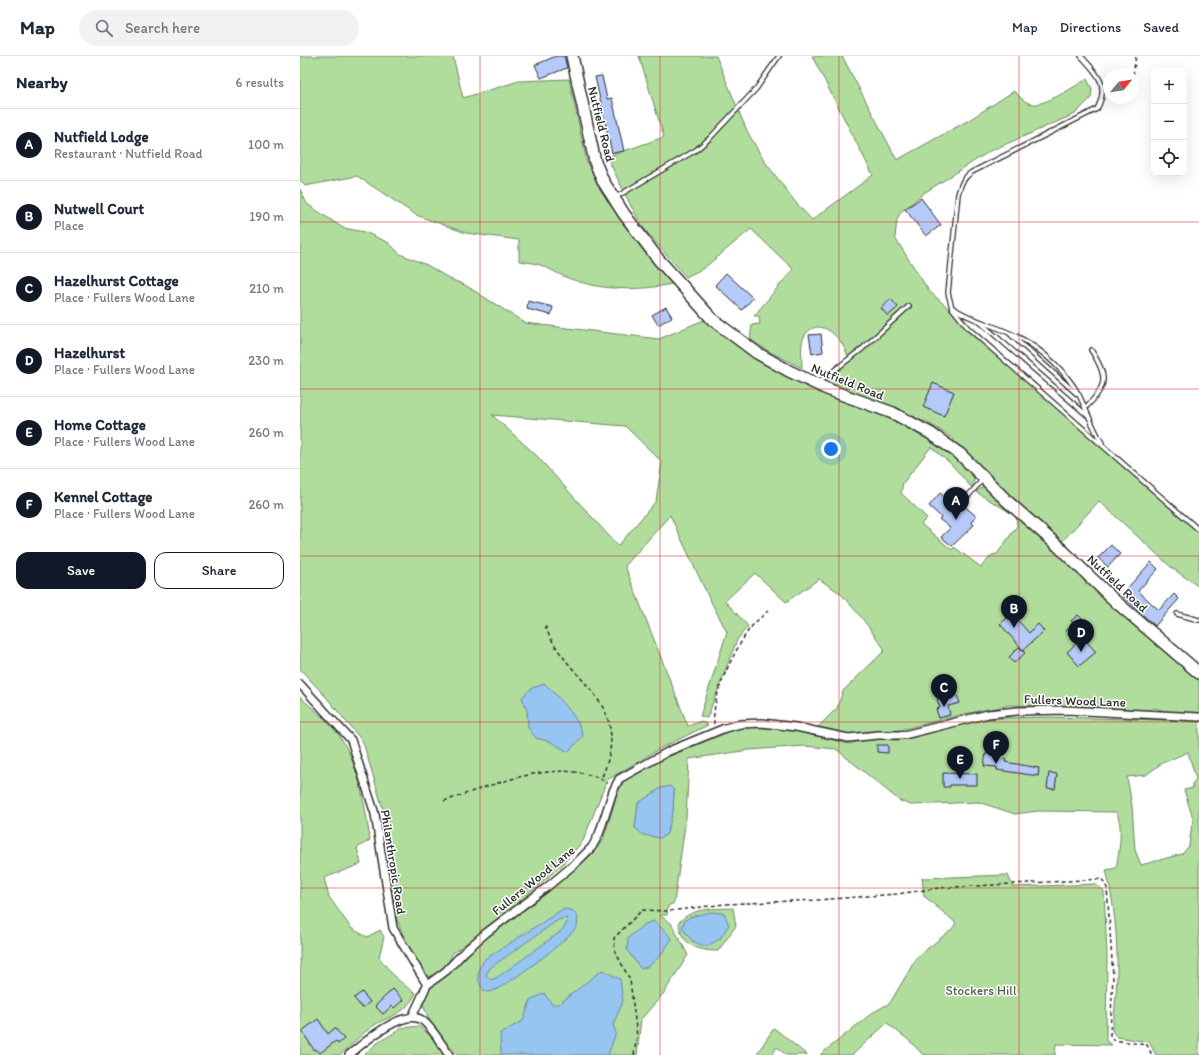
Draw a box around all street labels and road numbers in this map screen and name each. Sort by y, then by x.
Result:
street label: Nutfield Road [585,85,618,163]
street label: Nutfield Road [809,360,886,403]
street label: Nutfield Road [1084,551,1151,615]
street label: Fullers Wood Lane [1024,691,1126,710]
street label: Philanthropic Road [378,809,409,916]
street label: Fullers Wood Lane [489,842,578,918]

